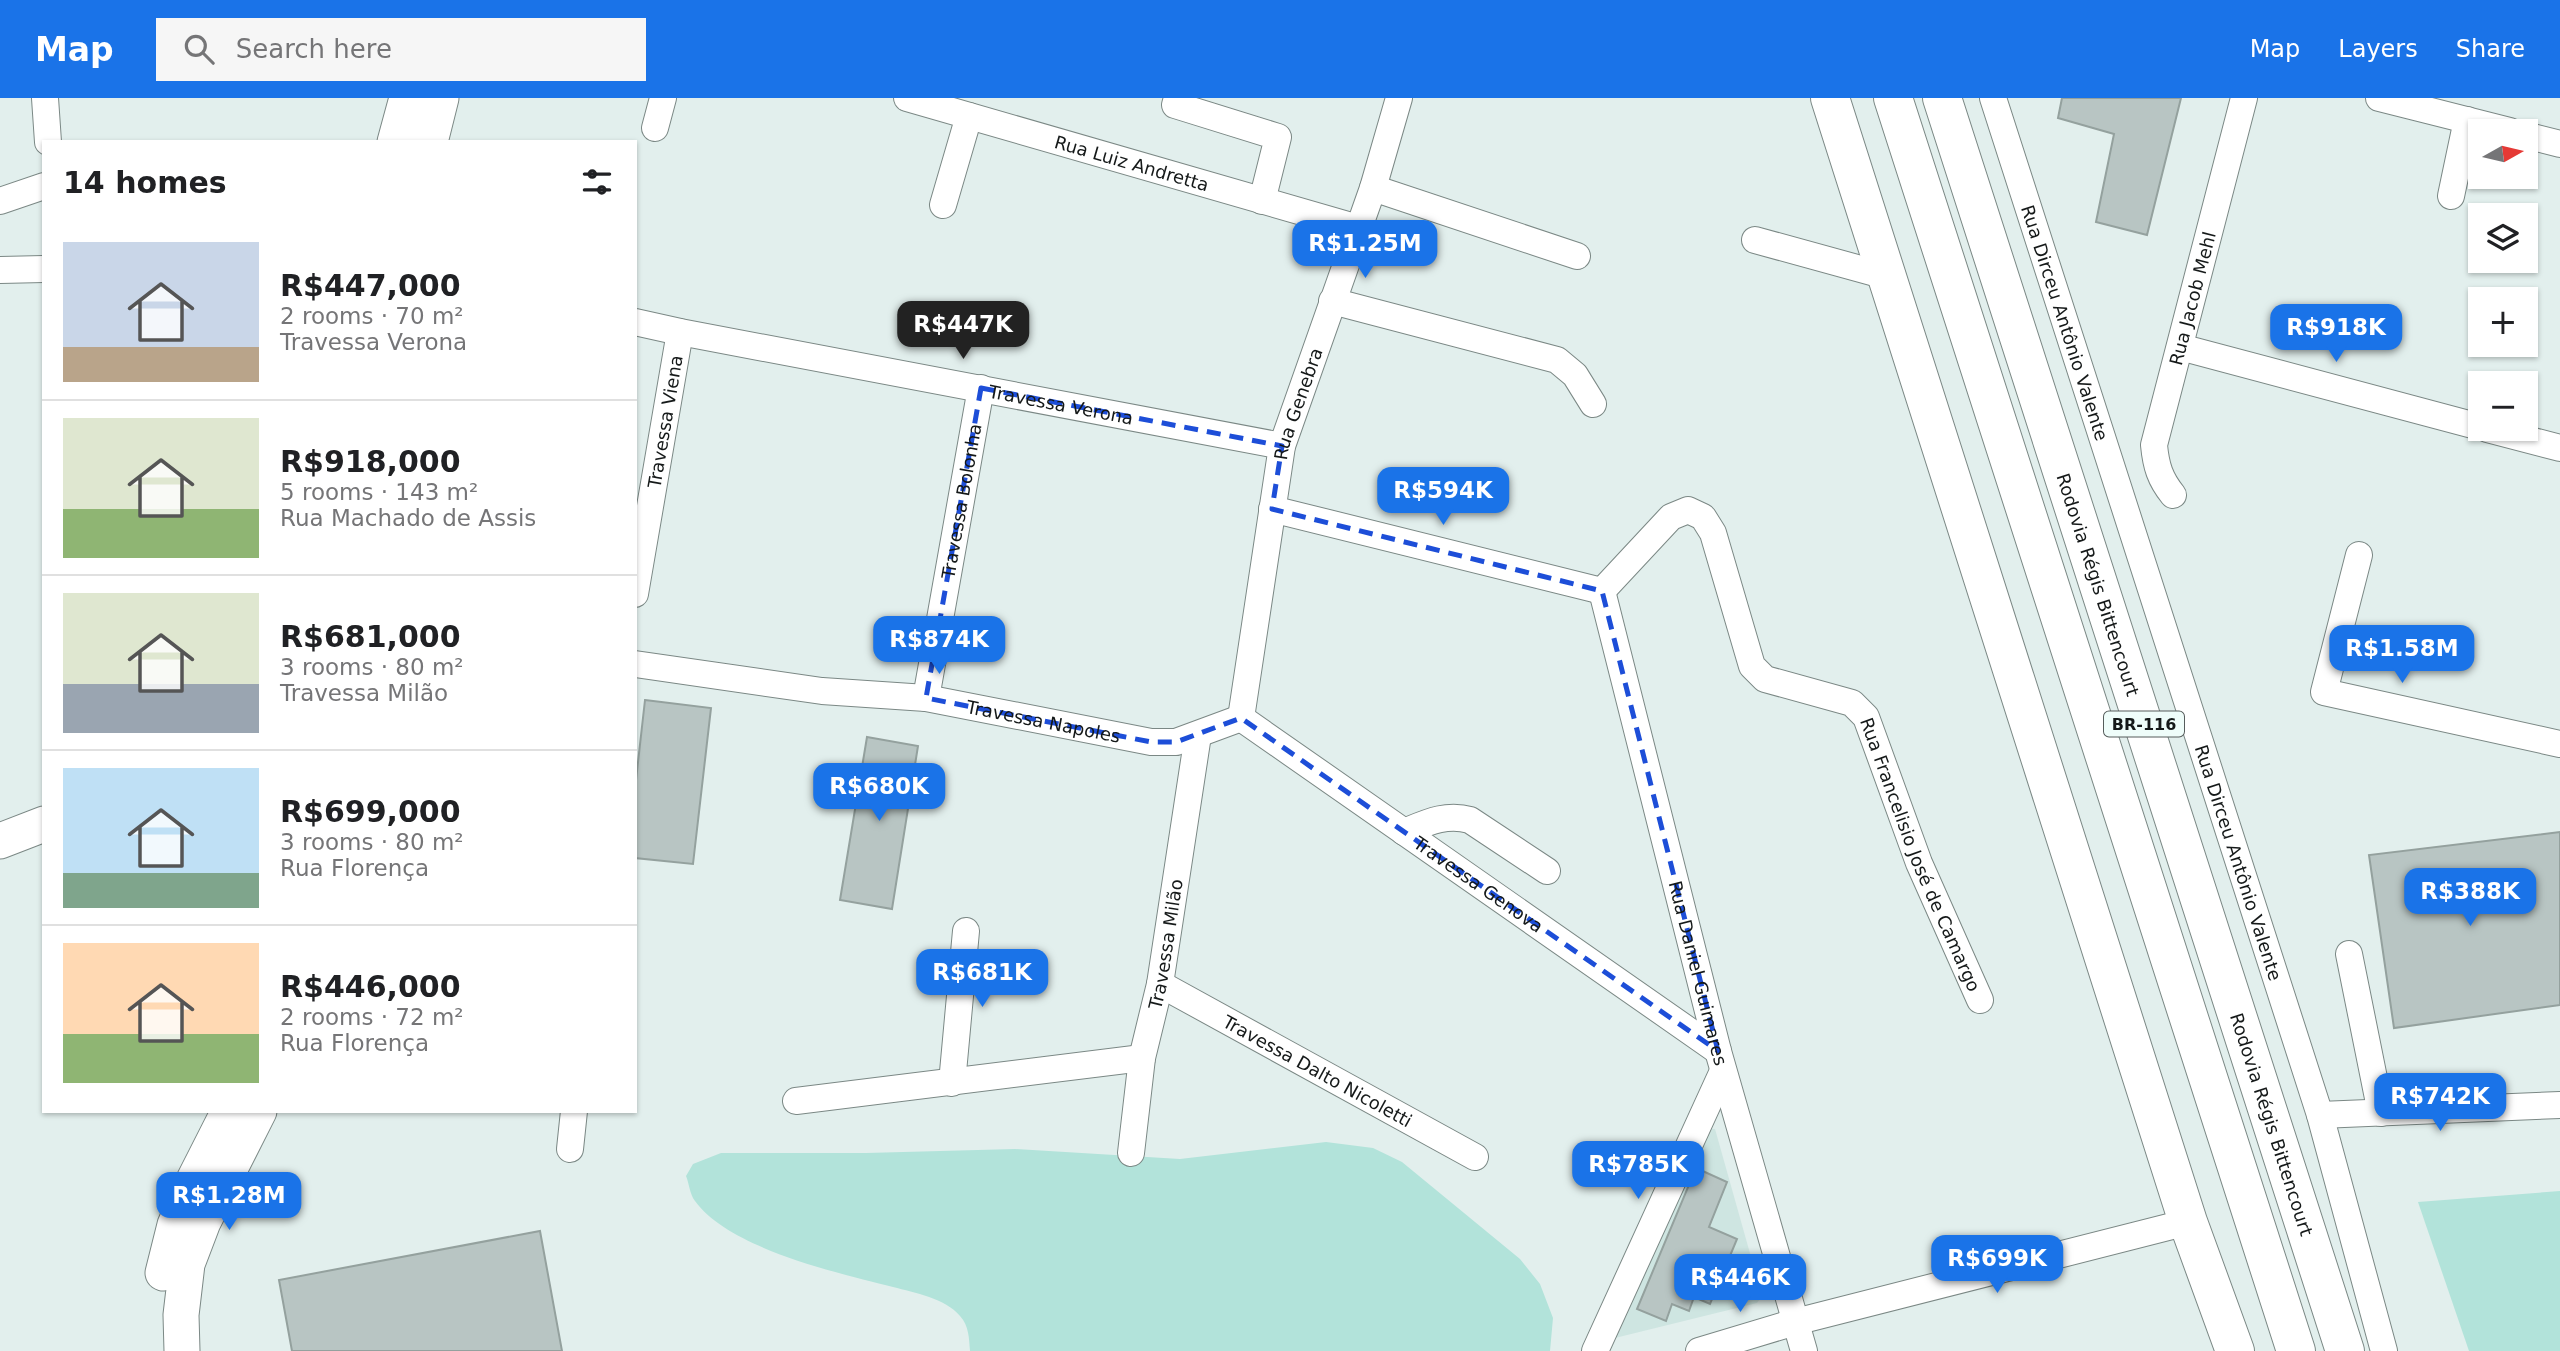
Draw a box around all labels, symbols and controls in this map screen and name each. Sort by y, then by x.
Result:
search box [156,18,646,81]
text: Map [35,30,114,69]
icon: search [180,30,218,68]
text: Search here [236,34,392,64]
text: Map [2250,35,2300,63]
text: Layers [2338,35,2418,63]
text: Share [2456,35,2525,63]
north arrow [2468,119,2538,189]
map controls [2468,119,2538,441]
street label: Rua Luiz Andretta [1052,131,1211,195]
icon: filters [578,163,616,201]
text: 14 homes [63,165,227,200]
street label: Rua Dirceu Antônio Valente [2018,202,2113,443]
button: layers [2468,203,2538,273]
pin: R$1.25M [1300,220,1430,280]
street label: Rua Jacob Mehl [2165,229,2219,367]
text: R$1.25M [1308,230,1422,256]
text: R$447,000 [280,268,461,303]
icon: home [119,270,203,354]
button: + [2468,287,2538,357]
pin: R$447K [906,302,1020,361]
text: 2 rooms · 70 m² [280,303,464,329]
pin: R$918K [2279,304,2393,364]
text: R$447K [913,311,1013,337]
text: R$918K [2286,314,2386,340]
text: Travessa Verona [280,329,467,355]
street label: Rua Genebra [1270,345,1326,461]
street label: Travessa Viena [643,353,686,491]
button: − [2468,371,2538,441]
street label: Travessa Verona [986,380,1135,428]
street label: Travessa Bolonha [937,422,985,581]
text: R$918,000 [280,444,461,479]
icon: home [119,446,203,530]
pin: R$594K [1386,468,1500,527]
street label: Rodovia Régis Bittencourt [2053,470,2144,698]
text: R$594K [1393,477,1493,503]
text: 5 rooms · 143 m² [280,479,478,505]
text: Rua Machado de Assis [280,505,536,531]
pin: R$874K [882,616,996,676]
text: R$681,000 [280,619,461,654]
icon: home [119,621,203,705]
text: R$874K [889,626,989,652]
pin: R$1.58M [2337,626,2467,685]
text: R$1.58M [2345,635,2459,661]
text: 3 rooms · 80 m² [280,654,464,680]
text: Travessa Milão [280,680,448,706]
street label: Travessa Napoles [964,695,1122,746]
road number: BR-116 [2104,712,2184,736]
street label: Rua Francelisio José de Camargo [1857,715,1985,995]
street label: Rua Dirceu Antônio Valente [2191,742,2287,983]
pin: R$680K [822,764,936,823]
text: R$680K [829,773,929,799]
text: R$699,000 [280,794,461,829]
icon: home [119,796,203,880]
text: 3 rooms · 80 m² [280,829,464,855]
street label: Travessa Genova [1409,831,1548,936]
text: Rua Florença [280,855,429,881]
pin: R$388K [2413,868,2527,928]
street label: Travessa Milão [1144,878,1186,1012]
text: R$388K [2420,878,2520,904]
street label: Rua Daniel Guimares [1665,879,1732,1068]
pin: R$681K [925,950,1039,1009]
text: R$681K [932,959,1032,985]
text: R$446,000 [280,969,461,1004]
icon: home [119,971,203,1055]
text: 2 rooms · 72 m² [280,1004,464,1030]
street label: Travessa Dalto Nicoletti [1219,1010,1416,1131]
street label: Rodovia Régis Bittencourt [2226,1010,2318,1238]
text: Rua Florença [280,1030,429,1056]
pin: R$742K [2383,1074,2497,1133]
text: R$742K [2390,1083,2490,1109]
pin: R$785K [1581,1142,1695,1201]
text: R$785K [1588,1151,1688,1177]
pin: R$1.28M [164,1172,294,1232]
text: R$1.28M [172,1182,286,1208]
pin: R$699K [1940,1236,2054,1295]
text: R$699K [1947,1245,2047,1271]
pin: R$446K [1683,1254,1797,1314]
text: R$446K [1690,1264,1790,1290]

